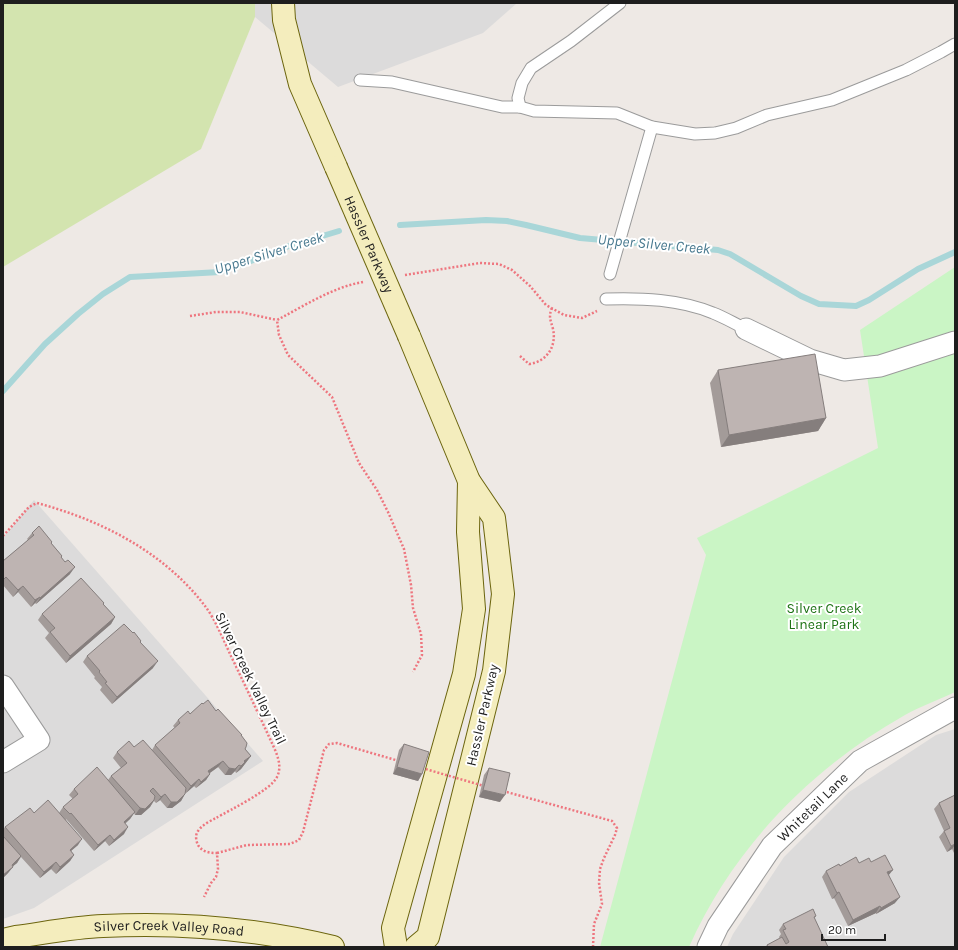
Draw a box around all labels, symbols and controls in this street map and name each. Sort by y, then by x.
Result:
street label: Hassler Parkway [340,193,397,296]
water label: Upper Silver Creek [212,228,326,278]
water label: Upper Silver Creek [597,230,712,258]
park label: Silver Creek Linear Park [786,600,862,633]
street label: Silver Creek Valley Trail [211,609,290,747]
street label: Hassler Parkway [463,662,503,768]
street label: Whitetail Lane [774,769,852,845]
scale bar [822,916,885,942]
street label: Silver Creek Valley Road [93,917,245,940]
text: 20 m [828,923,856,937]

